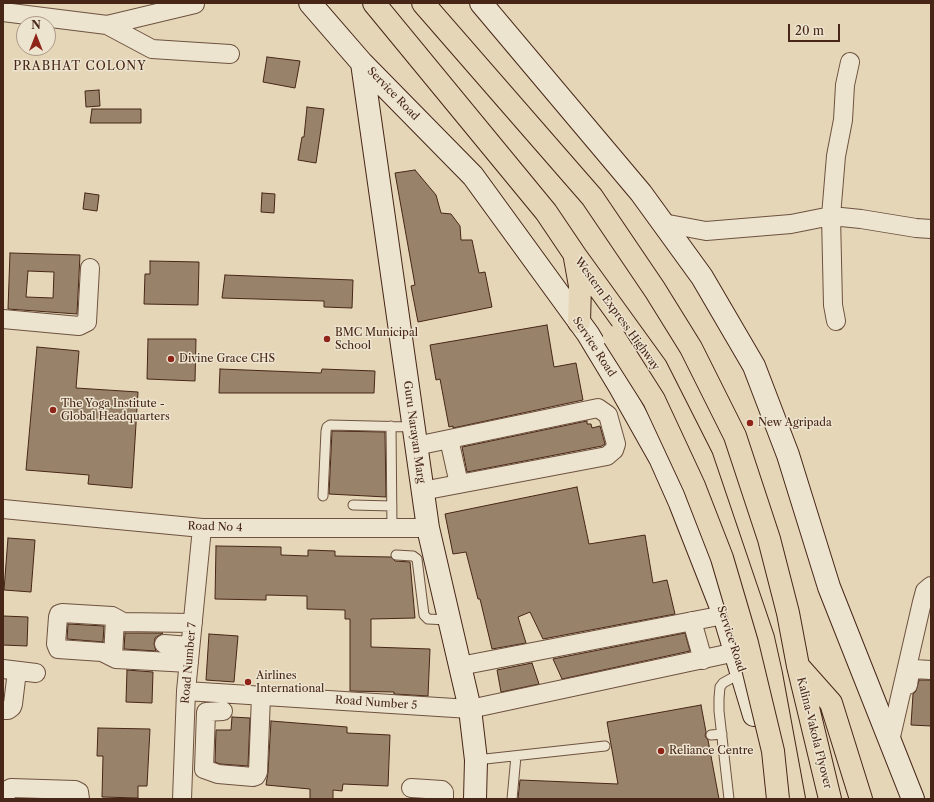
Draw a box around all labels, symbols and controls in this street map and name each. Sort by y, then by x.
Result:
north arrow [16,16,56,56]
scale bar [790,16,842,42]
text: N [31,18,41,32]
text: 20 m [795,23,824,38]
district label: PRABHAT COLONY [13,60,147,74]
street label: Service Road [364,65,422,123]
street label: Western Express Highway [572,255,662,373]
street label: Service Road [570,315,618,379]
place label: BMC Municipal School [335,326,418,352]
marker: BMC Municipal School [322,334,332,344]
place label: Divine Grace CHS [179,352,275,366]
marker: Divine Grace CHS [166,354,176,364]
street label: Guru Narayan Marg [400,380,428,484]
place label: The Yoga Institute - Global Headquarters [61,397,170,423]
marker: The Yoga Institute - Global Headquarters [48,405,58,415]
place label: New Agripada [758,416,832,430]
marker: New Agripada [745,418,755,428]
street label: Road No 4 [187,519,243,535]
street label: Service Road [714,604,748,674]
street label: Road Number 7 [179,622,199,704]
place label: Airlines International [256,669,324,695]
street label: Kalina-Vakola Flyover [794,676,834,790]
marker: Airlines International [243,677,253,687]
street label: Road Number 5 [334,694,418,712]
place label: Reliance Centre [669,744,753,758]
marker: Reliance Centre [656,746,666,756]

